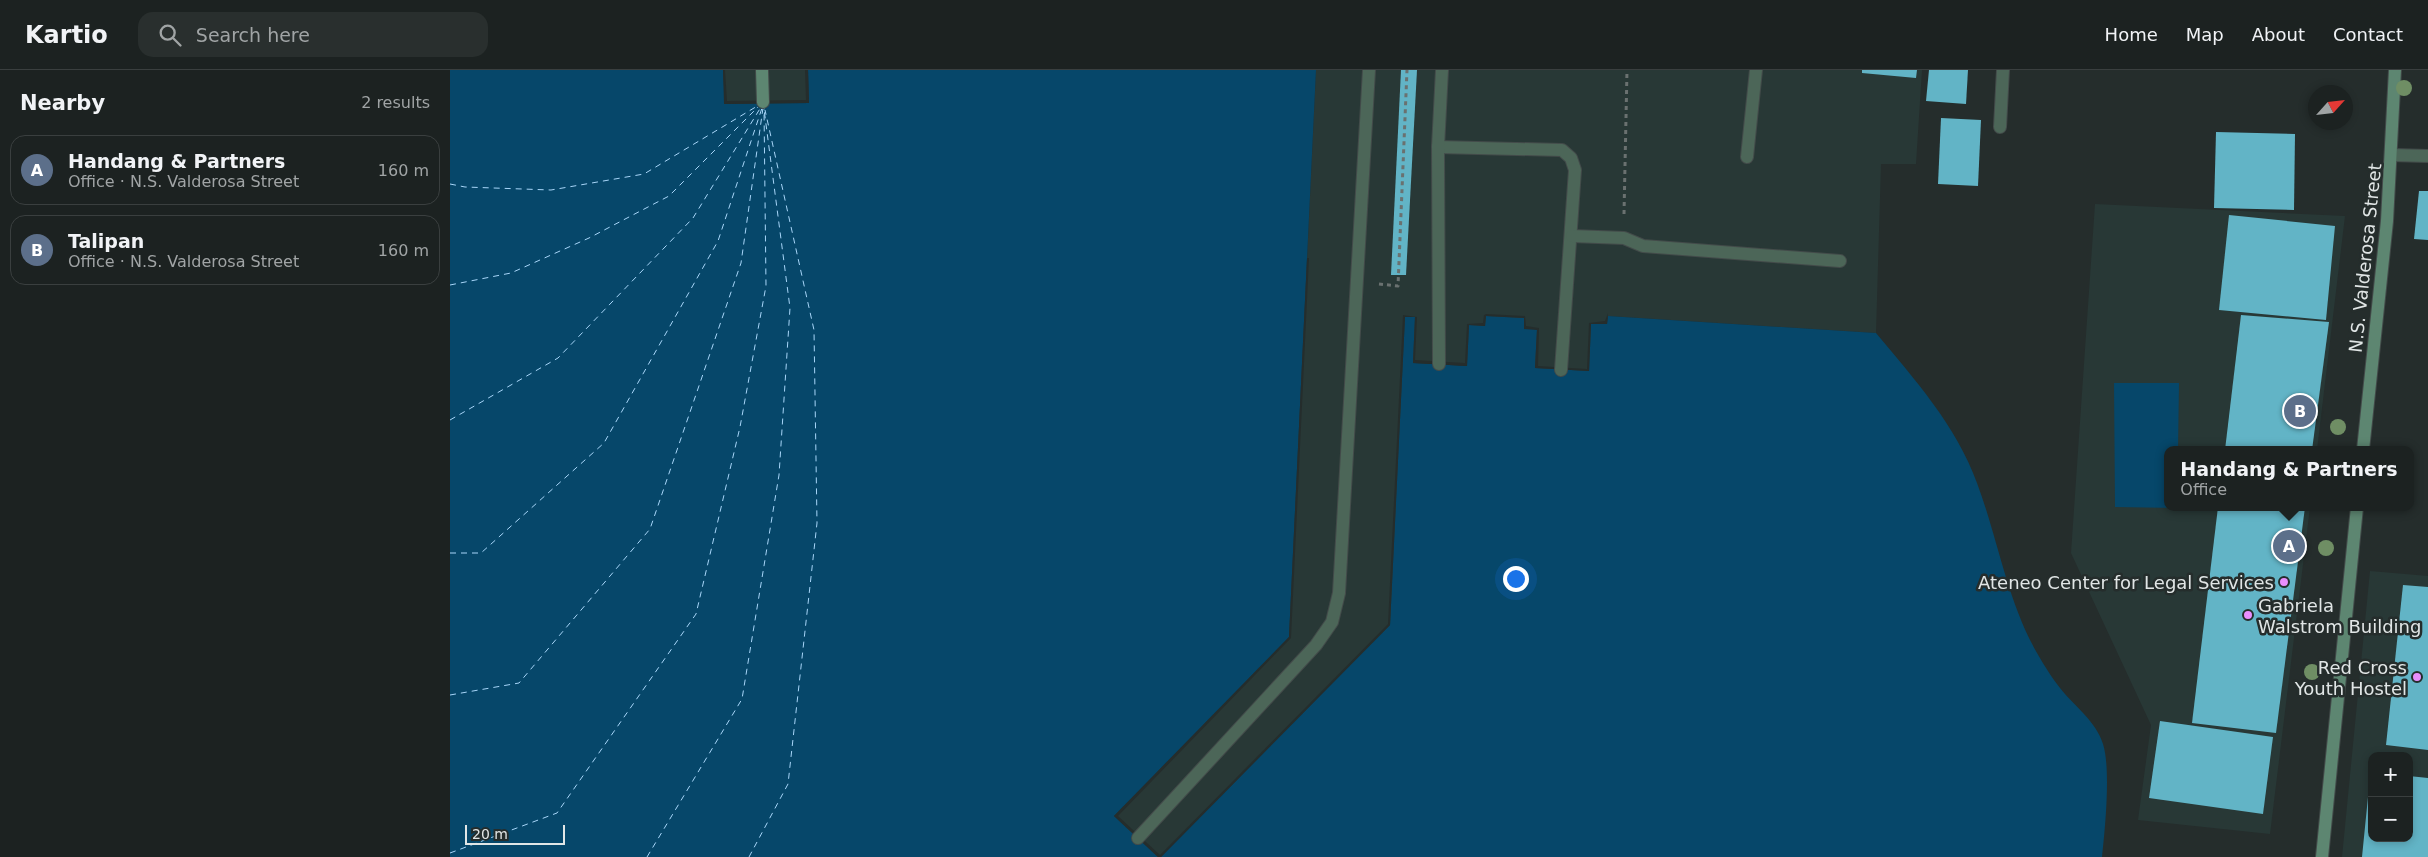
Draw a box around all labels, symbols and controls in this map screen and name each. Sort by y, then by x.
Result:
search box [138,12,488,57]
text: Kartio [25,21,108,49]
icon: search [156,21,184,49]
text: Search here [196,24,310,46]
text: Home [2105,24,2158,45]
text: Map [2186,24,2224,45]
text: About [2252,24,2305,45]
text: Contact [2333,24,2403,45]
north arrow [2308,85,2353,130]
text: Nearby [20,91,105,115]
text: 2 results [361,93,430,112]
text: Handang & Partners [68,150,285,172]
text: A [31,161,43,180]
text: 160 m [378,161,429,180]
street label: N.S. Valderosa Street [2345,162,2385,354]
text: Office · N.S. Valderosa Street [68,172,299,191]
text: Talipan [68,230,144,252]
text: B [31,241,43,260]
text: 160 m [378,241,429,260]
text: Office · N.S. Valderosa Street [68,252,299,271]
pin: B [2284,392,2316,430]
popup [2164,446,2414,511]
text: Handang & Partners [2180,458,2398,480]
text: Office [2180,480,2227,499]
pin: A [2273,527,2305,565]
your location [1503,566,1529,592]
place label: Ateneo Center for Legal Services [1978,572,2274,593]
marker: Ateneo Center for Legal Services [2278,576,2290,588]
place label: Gabriela Walstrom Building [2258,595,2421,637]
marker: Gabriela Walstrom Building [2242,609,2254,621]
place label: Red Cross Youth Hostel [2294,657,2407,699]
marker: Red Cross Youth Hostel [2411,671,2423,683]
map controls [2368,752,2413,842]
button: + [2368,752,2413,797]
button: − [2368,797,2413,842]
scale bar [465,822,565,845]
text: 20 m [472,826,508,842]

